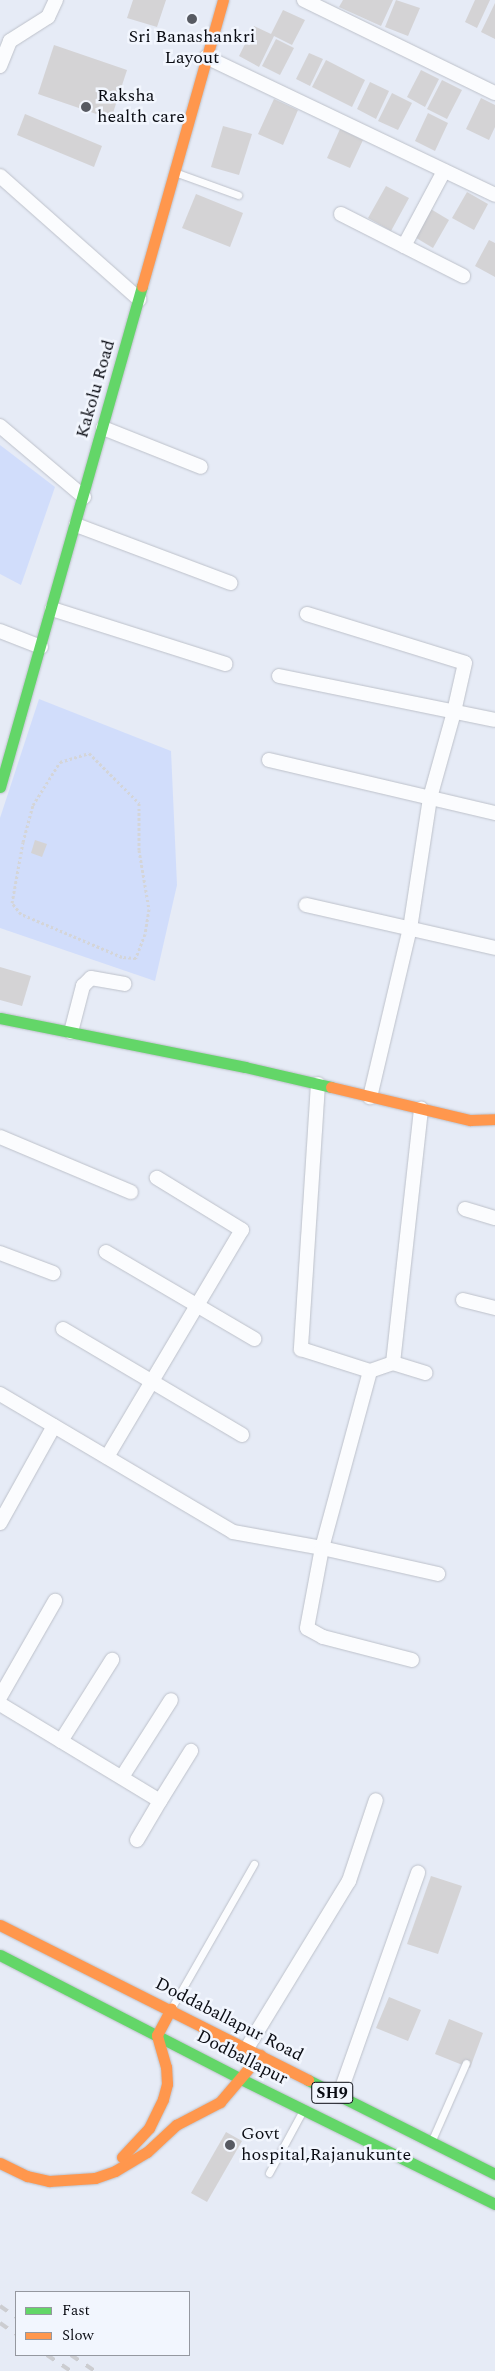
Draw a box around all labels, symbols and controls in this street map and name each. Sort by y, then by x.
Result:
marker: Sri Banashankri Layout [186,13,198,25]
place label: Sri Banashankri Layout [129,27,255,70]
place label: Raksha health care [97,86,185,128]
marker: Raksha health care [79,100,93,114]
street label: Kakolu Road [72,337,120,441]
street label: Doddaballapur Road [151,1973,307,2067]
street label: Dodballapur [193,2026,291,2090]
road number: SH9 [311,2080,353,2106]
place label: Govt hospital,Rajanukunte [241,2124,411,2166]
marker: Govt hospital,Rajanukunte [223,2138,237,2152]
legend [15,2291,190,2356]
text: Fast [62,2299,90,2322]
text: Slow [62,2324,94,2347]

